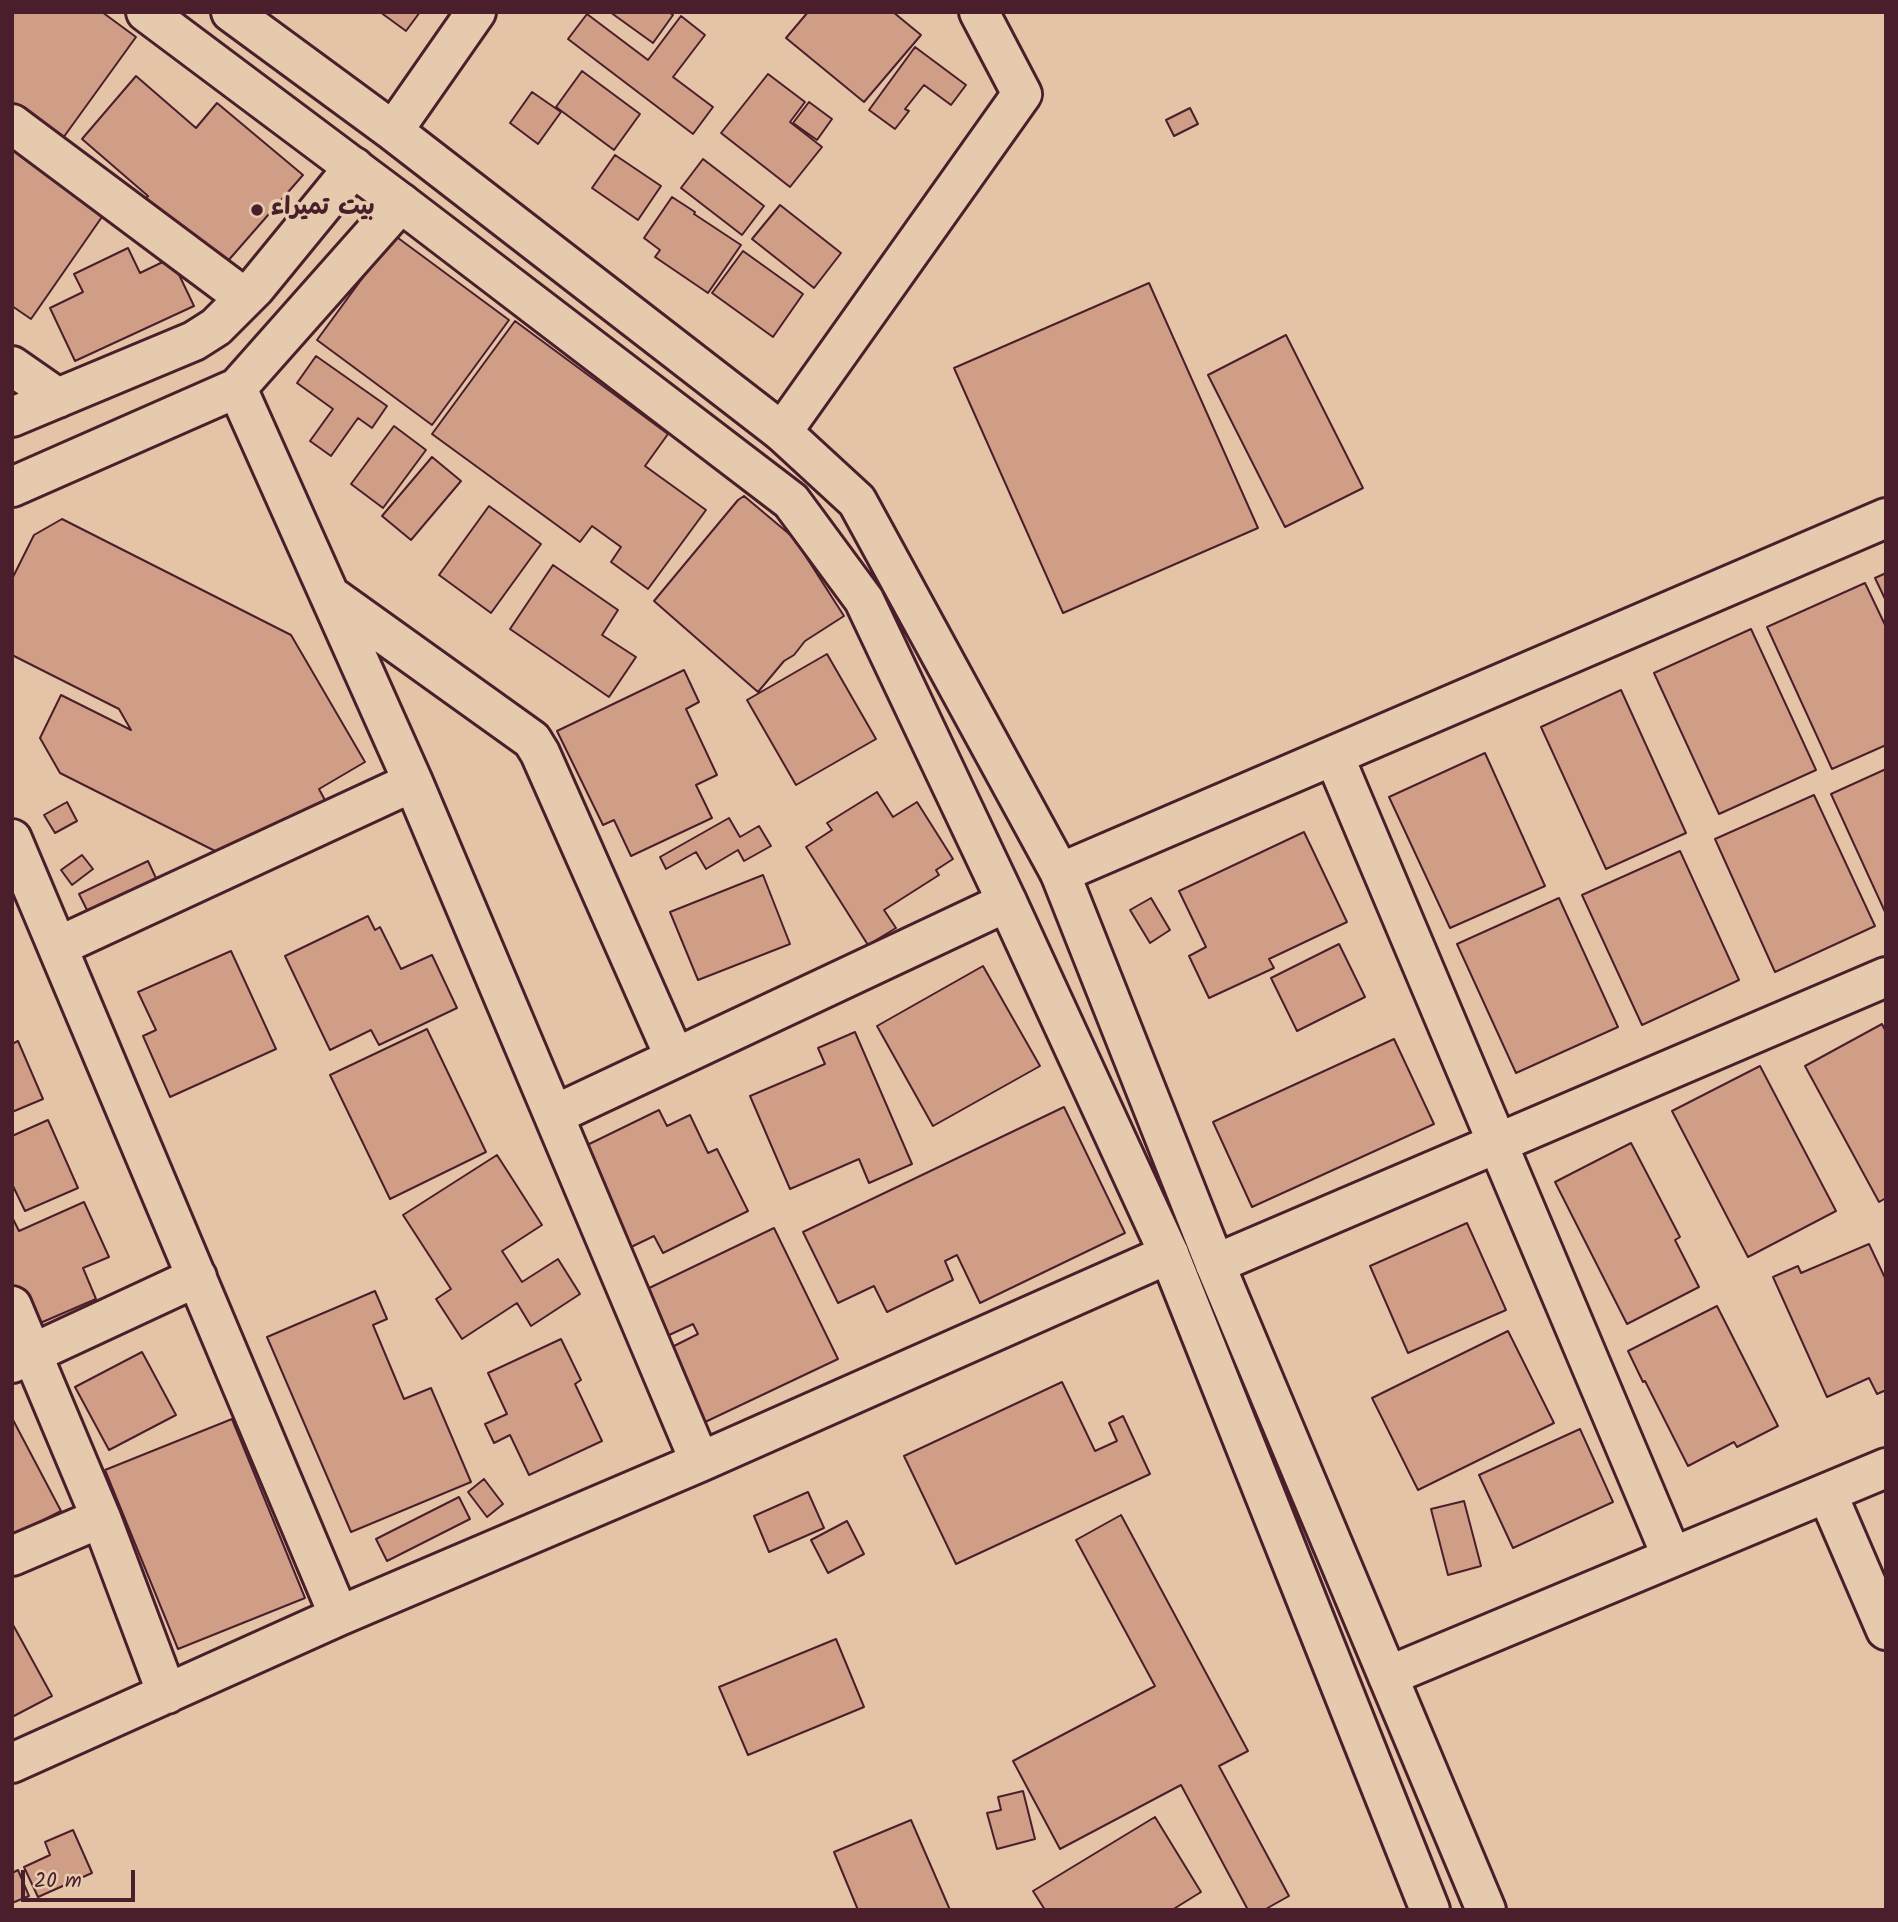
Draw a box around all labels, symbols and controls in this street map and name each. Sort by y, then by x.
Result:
place label: بيت تميراء [271,196,375,224]
marker: بيت تميراء [249,202,265,218]
scale bar [24,1856,138,1900]
text: 20 m [34,1865,82,1898]

